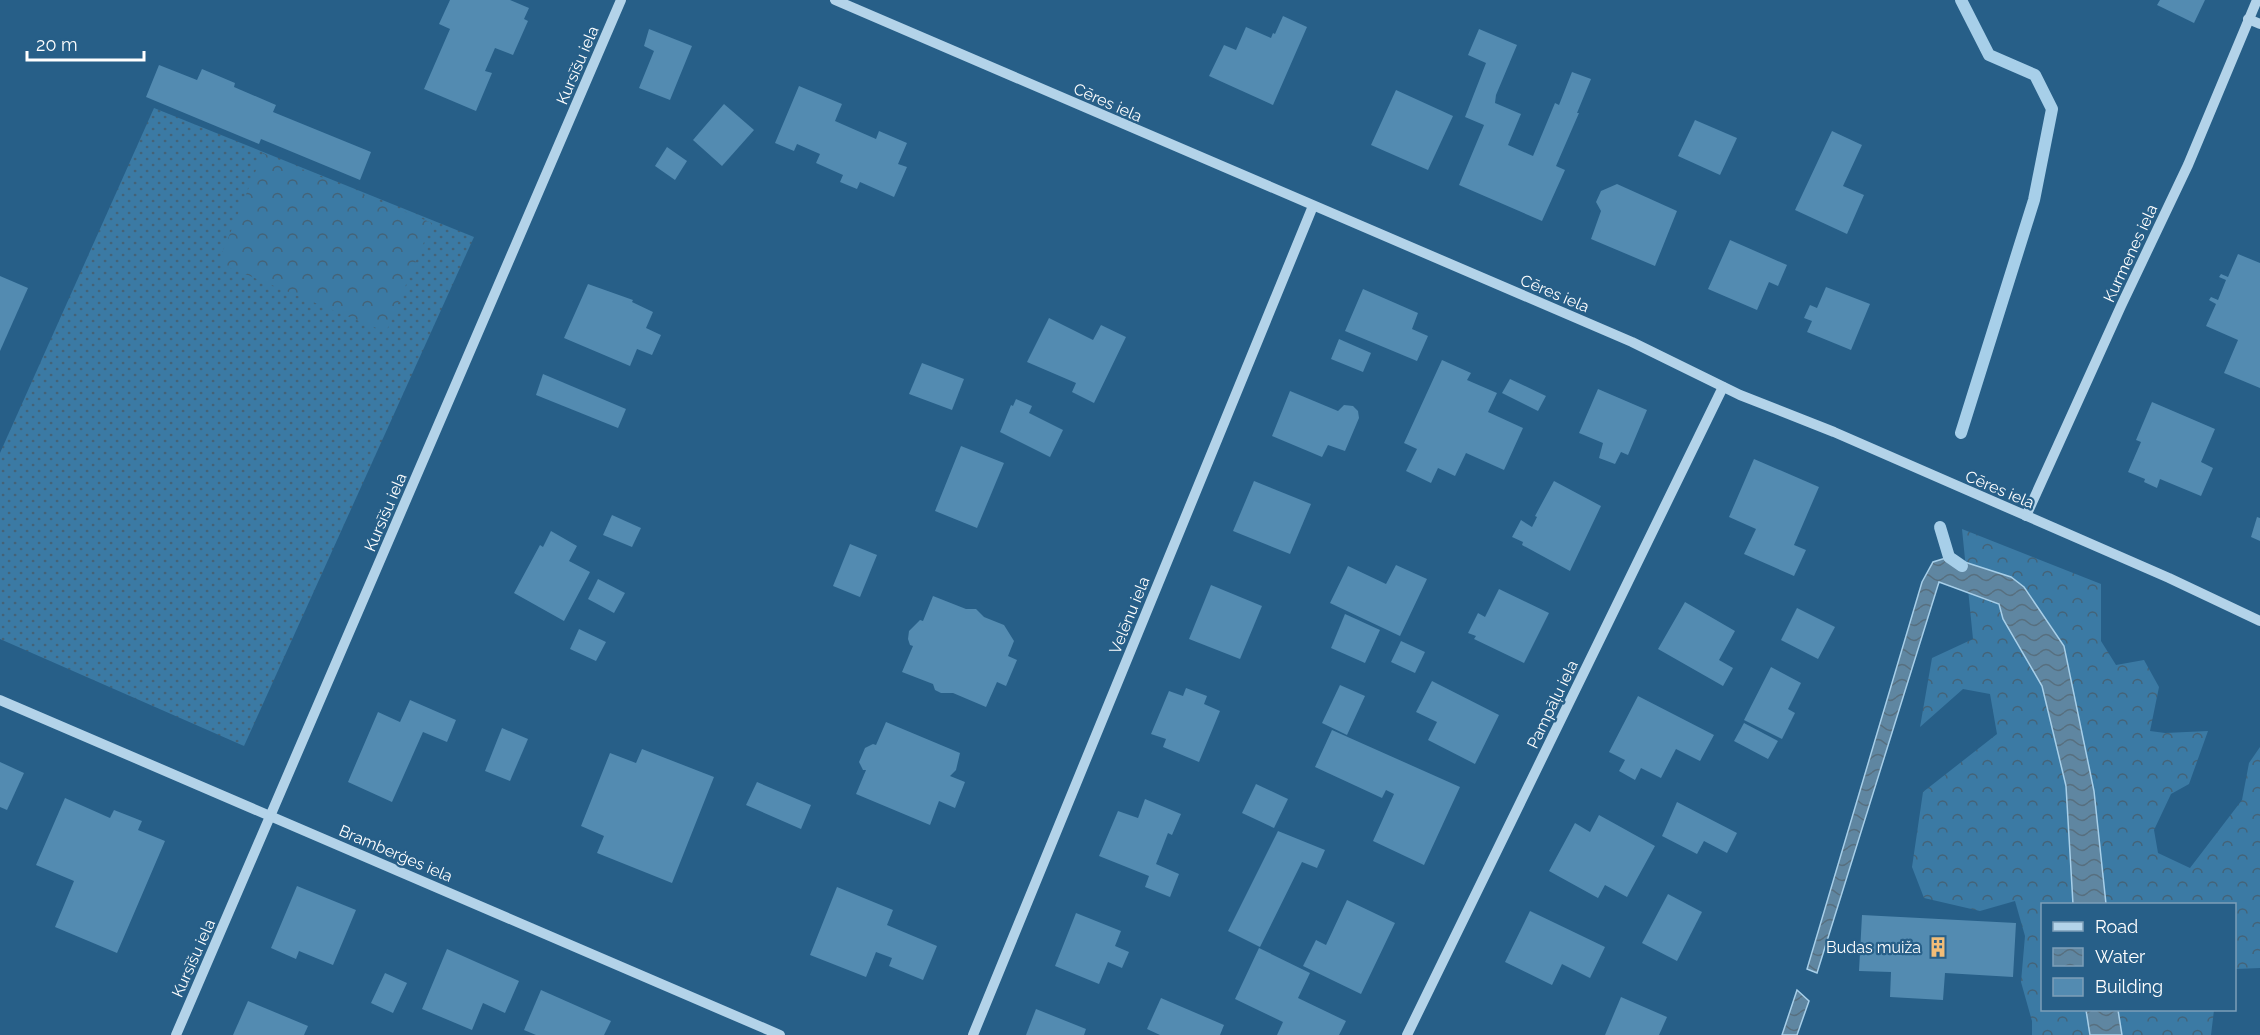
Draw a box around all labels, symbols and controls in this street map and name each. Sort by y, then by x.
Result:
street label: Kursīšu iela [552,23,603,107]
scale bar [27,24,144,62]
text: 20 m [36,34,78,55]
street label: Cēres iela [1071,79,1145,126]
street label: Kurmenes iela [2100,201,2161,305]
street label: Cēres iela [1518,270,1592,316]
street label: Cēres iela [1963,466,2037,512]
street label: Kursīšu iela [360,470,411,554]
street label: Velēnu iela [1105,574,1154,657]
street label: Pampāļu iela [1523,657,1582,751]
street label: Bramberģes iela [336,821,455,886]
legend [2041,903,2236,1011]
street label: Kursīšu iela [168,916,219,1000]
text: Road [2095,916,2138,937]
building icon: Budas muiža [1926,935,1950,959]
place label: Budas muiža [1826,938,1921,957]
text: Water [2095,946,2146,967]
text: Building [2095,976,2163,997]

